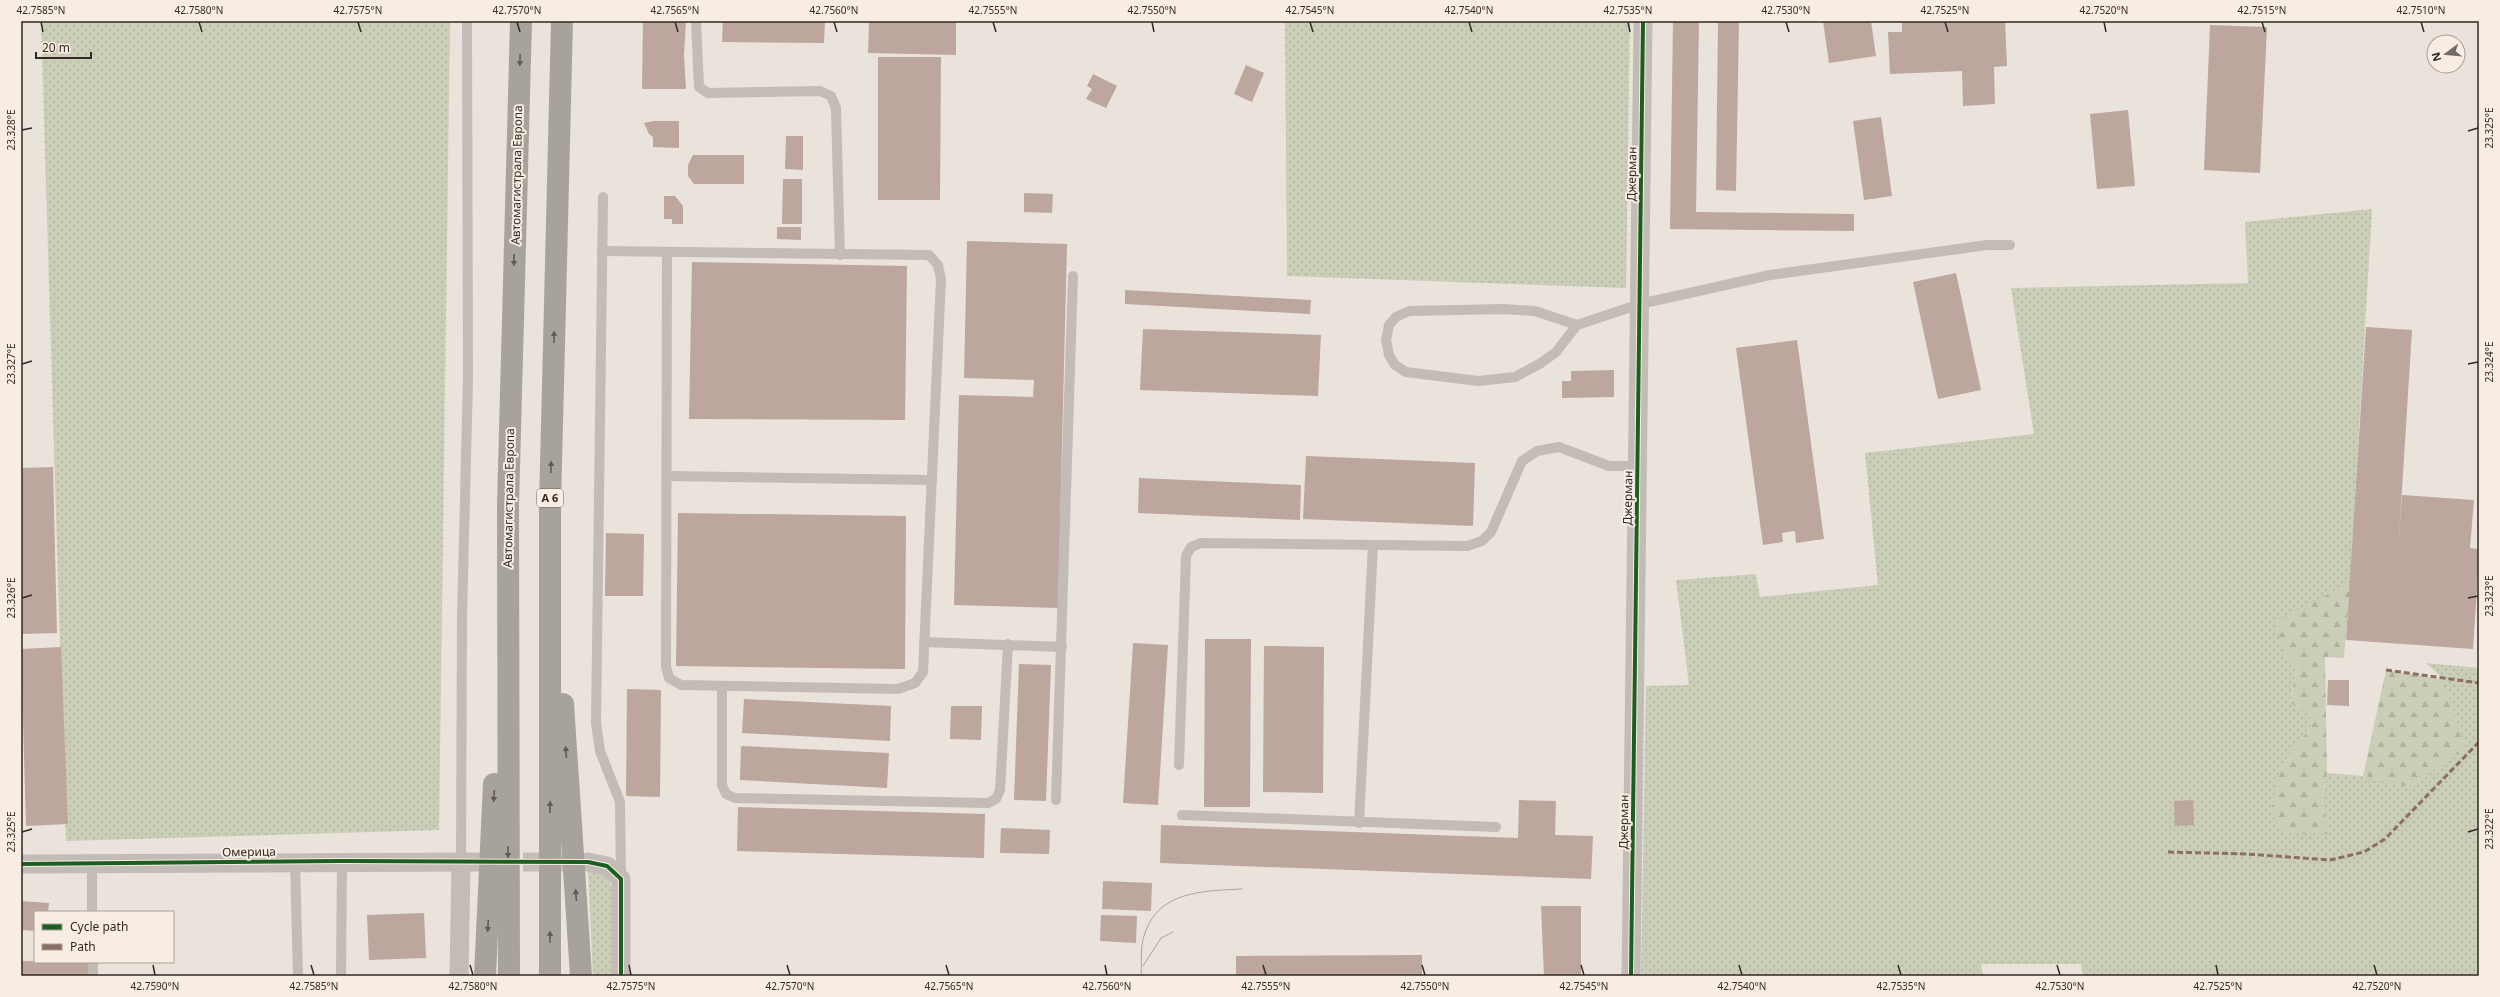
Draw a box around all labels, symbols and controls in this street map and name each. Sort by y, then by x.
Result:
text: 42.7585°N [17,3,65,17]
text: 42.7580°N [175,3,223,17]
text: 42.7575°N [334,3,382,17]
text: 42.7570°N [493,3,541,17]
text: 42.7565°N [651,3,699,17]
text: 42.7560°N [810,3,858,17]
text: 42.7555°N [969,3,1017,17]
text: 42.7550°N [1128,3,1176,17]
text: 42.7545°N [1286,3,1334,17]
text: 42.7540°N [1445,3,1493,17]
text: 42.7535°N [1604,3,1652,17]
text: 42.7530°N [1762,3,1810,17]
text: 42.7525°N [1921,3,1969,17]
text: 42.7520°N [2080,3,2128,17]
text: 42.7515°N [2238,3,2286,17]
text: 42.7510°N [2397,3,2445,17]
scale bar [36,34,91,60]
north arrow [2426,34,2466,74]
text: 20 m [42,39,70,56]
text: N [2427,51,2444,63]
one-way arrow [516,54,523,66]
street label: Автомагистрала Европа [507,105,526,245]
text: 23.325°E [2482,107,2496,149]
text: 23.328°E [4,109,18,151]
street label: Джерман [1623,146,1640,202]
one-way arrow [511,254,518,266]
one-way arrow [551,330,557,343]
text: 23.324°E [2482,341,2496,383]
text: 23.327°E [4,343,18,385]
street label: Автомагистрала Европа [499,428,518,568]
one-way arrow [547,461,554,473]
street label: Джерман [1619,470,1636,526]
road number: A 6 [537,489,563,507]
text: 23.323°E [2482,575,2496,617]
text: 23.326°E [4,577,18,619]
one-way arrow [563,745,570,758]
one-way arrow [491,790,497,803]
street label: Джерман [1615,794,1632,850]
one-way arrow [547,800,553,813]
text: 23.322°E [2482,808,2496,850]
text: 23.325°E [4,811,18,853]
street label: Омерица [222,843,276,860]
one-way arrow [505,846,511,859]
one-way arrow [572,889,579,901]
legend [34,911,174,963]
text: Cycle path [70,918,128,935]
one-way arrow [484,920,491,932]
one-way arrow [547,930,553,943]
text: Path [70,938,96,955]
text: 42.7590°N [131,979,179,993]
text: 42.7585°N [290,979,338,993]
text: 42.7580°N [449,979,497,993]
text: 42.7575°N [607,979,655,993]
text: 42.7570°N [766,979,814,993]
text: 42.7565°N [925,979,973,993]
text: 42.7560°N [1083,979,1131,993]
text: 42.7555°N [1242,979,1290,993]
text: 42.7550°N [1401,979,1449,993]
text: 42.7545°N [1560,979,1608,993]
text: 42.7540°N [1718,979,1766,993]
text: 42.7535°N [1877,979,1925,993]
text: 42.7530°N [2036,979,2084,993]
text: 42.7525°N [2194,979,2242,993]
text: 42.7520°N [2353,979,2401,993]

